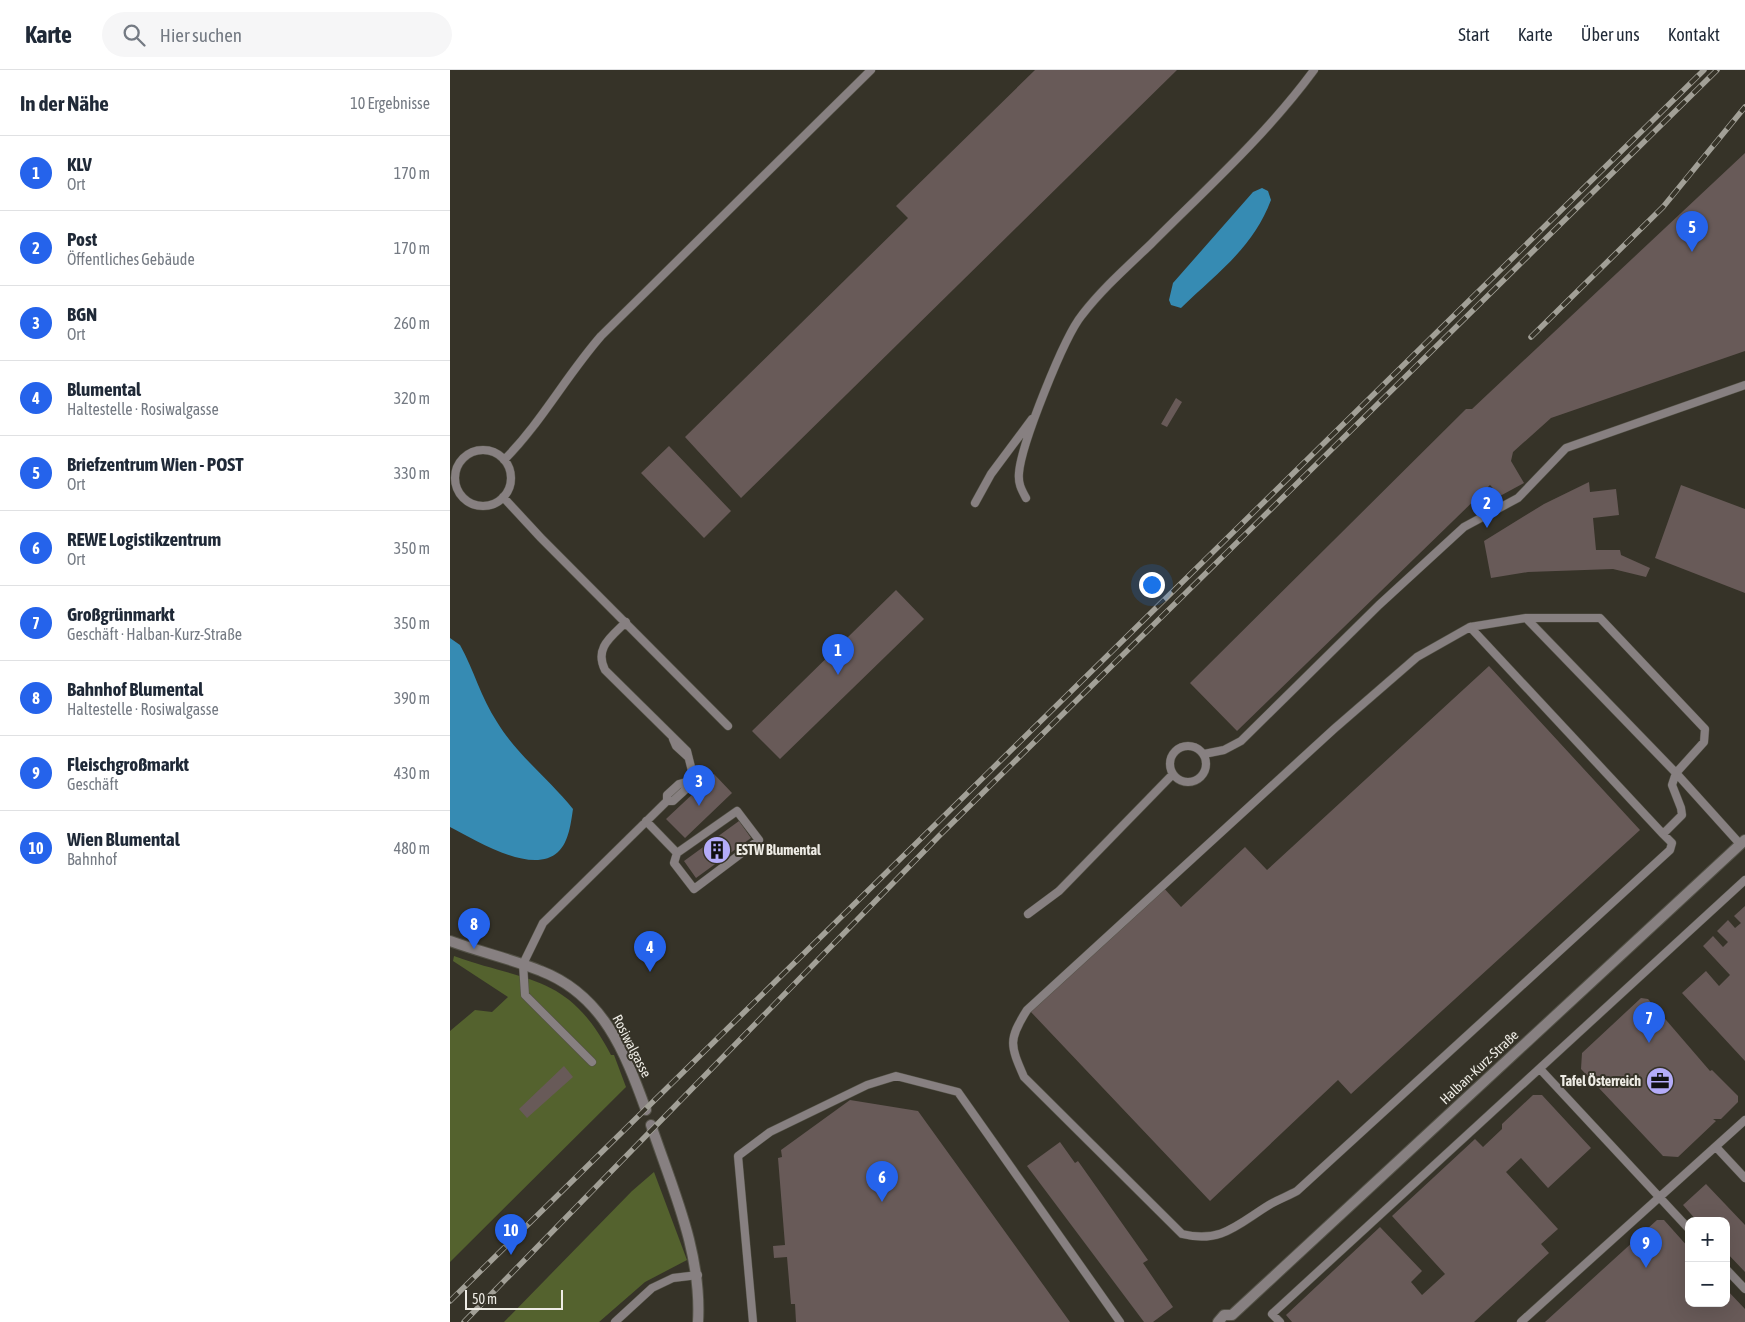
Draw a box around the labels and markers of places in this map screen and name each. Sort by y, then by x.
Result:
pin: 5 [1676,211,1708,252]
pin: 2 [1471,487,1503,528]
pin: 1 [822,634,854,675]
pin: 3 [683,765,715,806]
building icon: ESTW Blumental [702,835,732,865]
place label: ESTW Blumental [736,842,821,858]
pin: 8 [458,908,490,949]
pin: 4 [634,931,666,972]
pin: 7 [1633,1002,1665,1043]
office icon: Tafel Österreich [1645,1066,1675,1096]
place label: Tafel Österreich [1560,1073,1641,1089]
pin: 6 [866,1161,898,1202]
pin: 10 [495,1214,527,1255]
pin: 9 [1630,1227,1662,1268]

